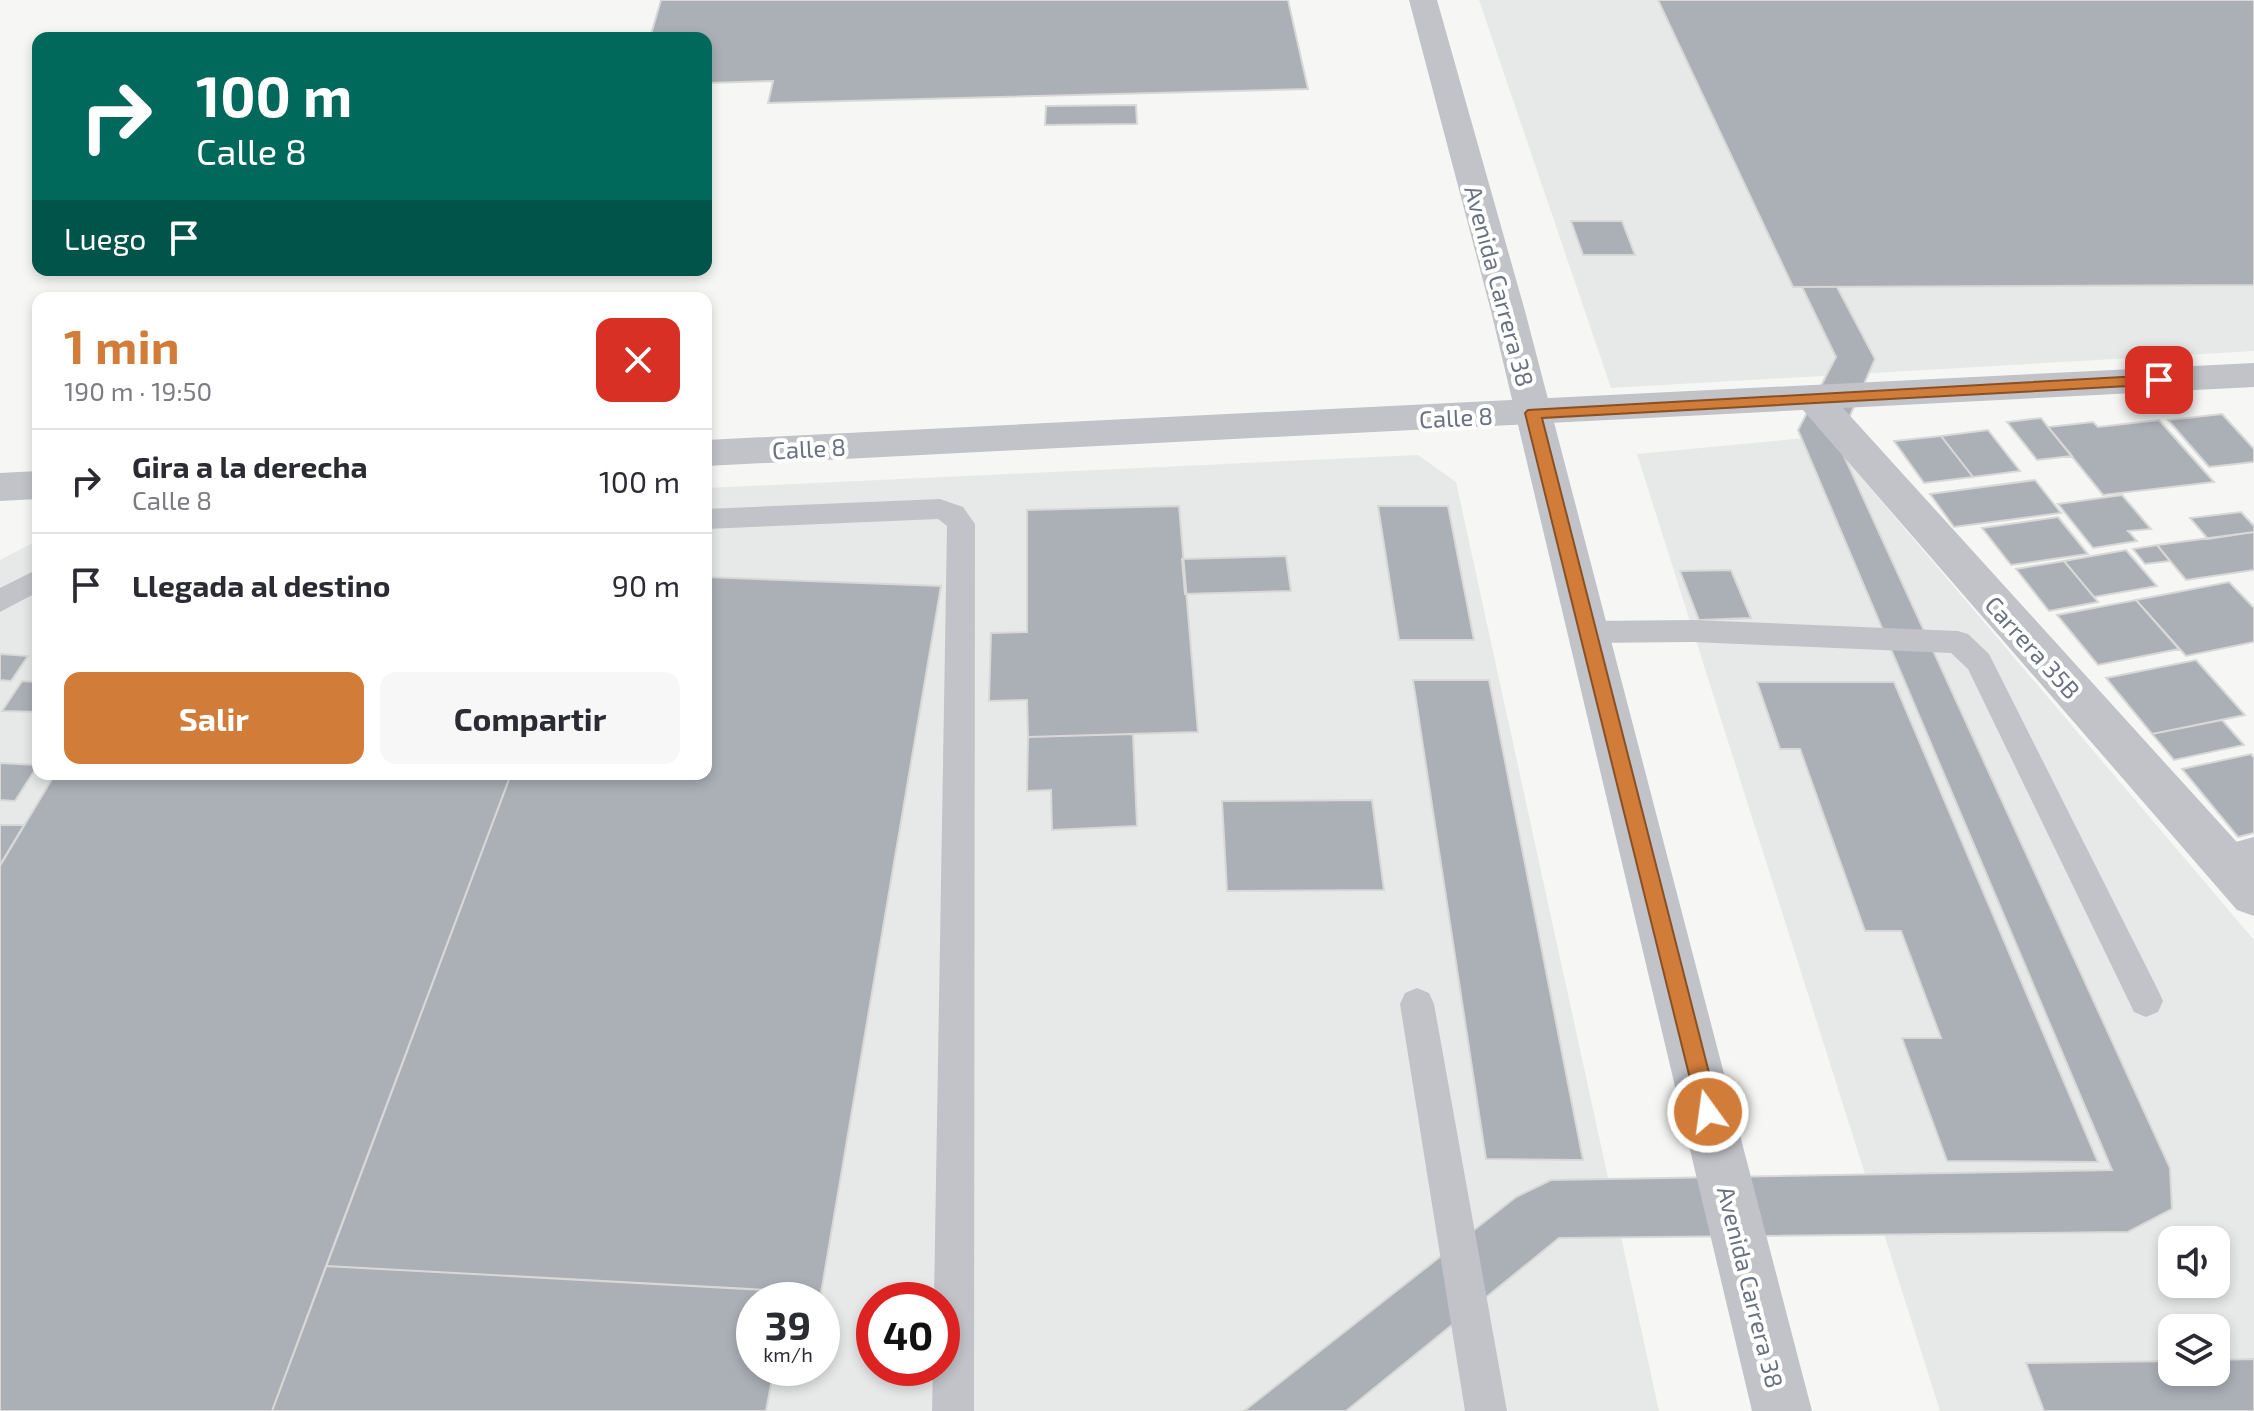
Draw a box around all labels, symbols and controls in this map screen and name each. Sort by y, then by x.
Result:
text: 100 m [196,61,352,128]
icon: right [64,64,168,168]
text: Calle 8 [196,129,307,172]
street label: Avenida Carrera 38 [1459,182,1541,390]
icon: arrive [162,216,206,260]
text: Luego [64,220,146,256]
text: 1 min [64,316,180,374]
button: close [596,318,680,402]
pin [2125,346,2193,414]
icon: arrive [2137,358,2181,402]
text: 190 m · 19:50 [64,375,212,406]
street label: Calle 8 [1418,401,1494,433]
street label: Calle 8 [771,432,847,464]
text: Gira a la derecha [132,448,368,484]
icon: right [64,459,108,503]
text: 100 m [599,463,680,499]
text: Calle 8 [132,484,212,515]
icon: arrive [64,563,108,607]
text: Llegada al destino [132,567,391,603]
text: 90 m [612,567,680,603]
street label: Carrera 35B [1979,590,2087,704]
button: Salir [64,672,364,764]
button: Compartir [380,672,680,764]
position arrow [1666,1070,1750,1154]
street label: Avenida Carrera 38 [1712,1183,1790,1391]
map controls [2158,1226,2230,1386]
button: sound [2158,1226,2230,1298]
speed limit sign: 40 [856,1282,960,1386]
text: 39 [765,1300,811,1348]
button: layers [2158,1314,2230,1386]
text: km/h [763,1342,813,1366]

